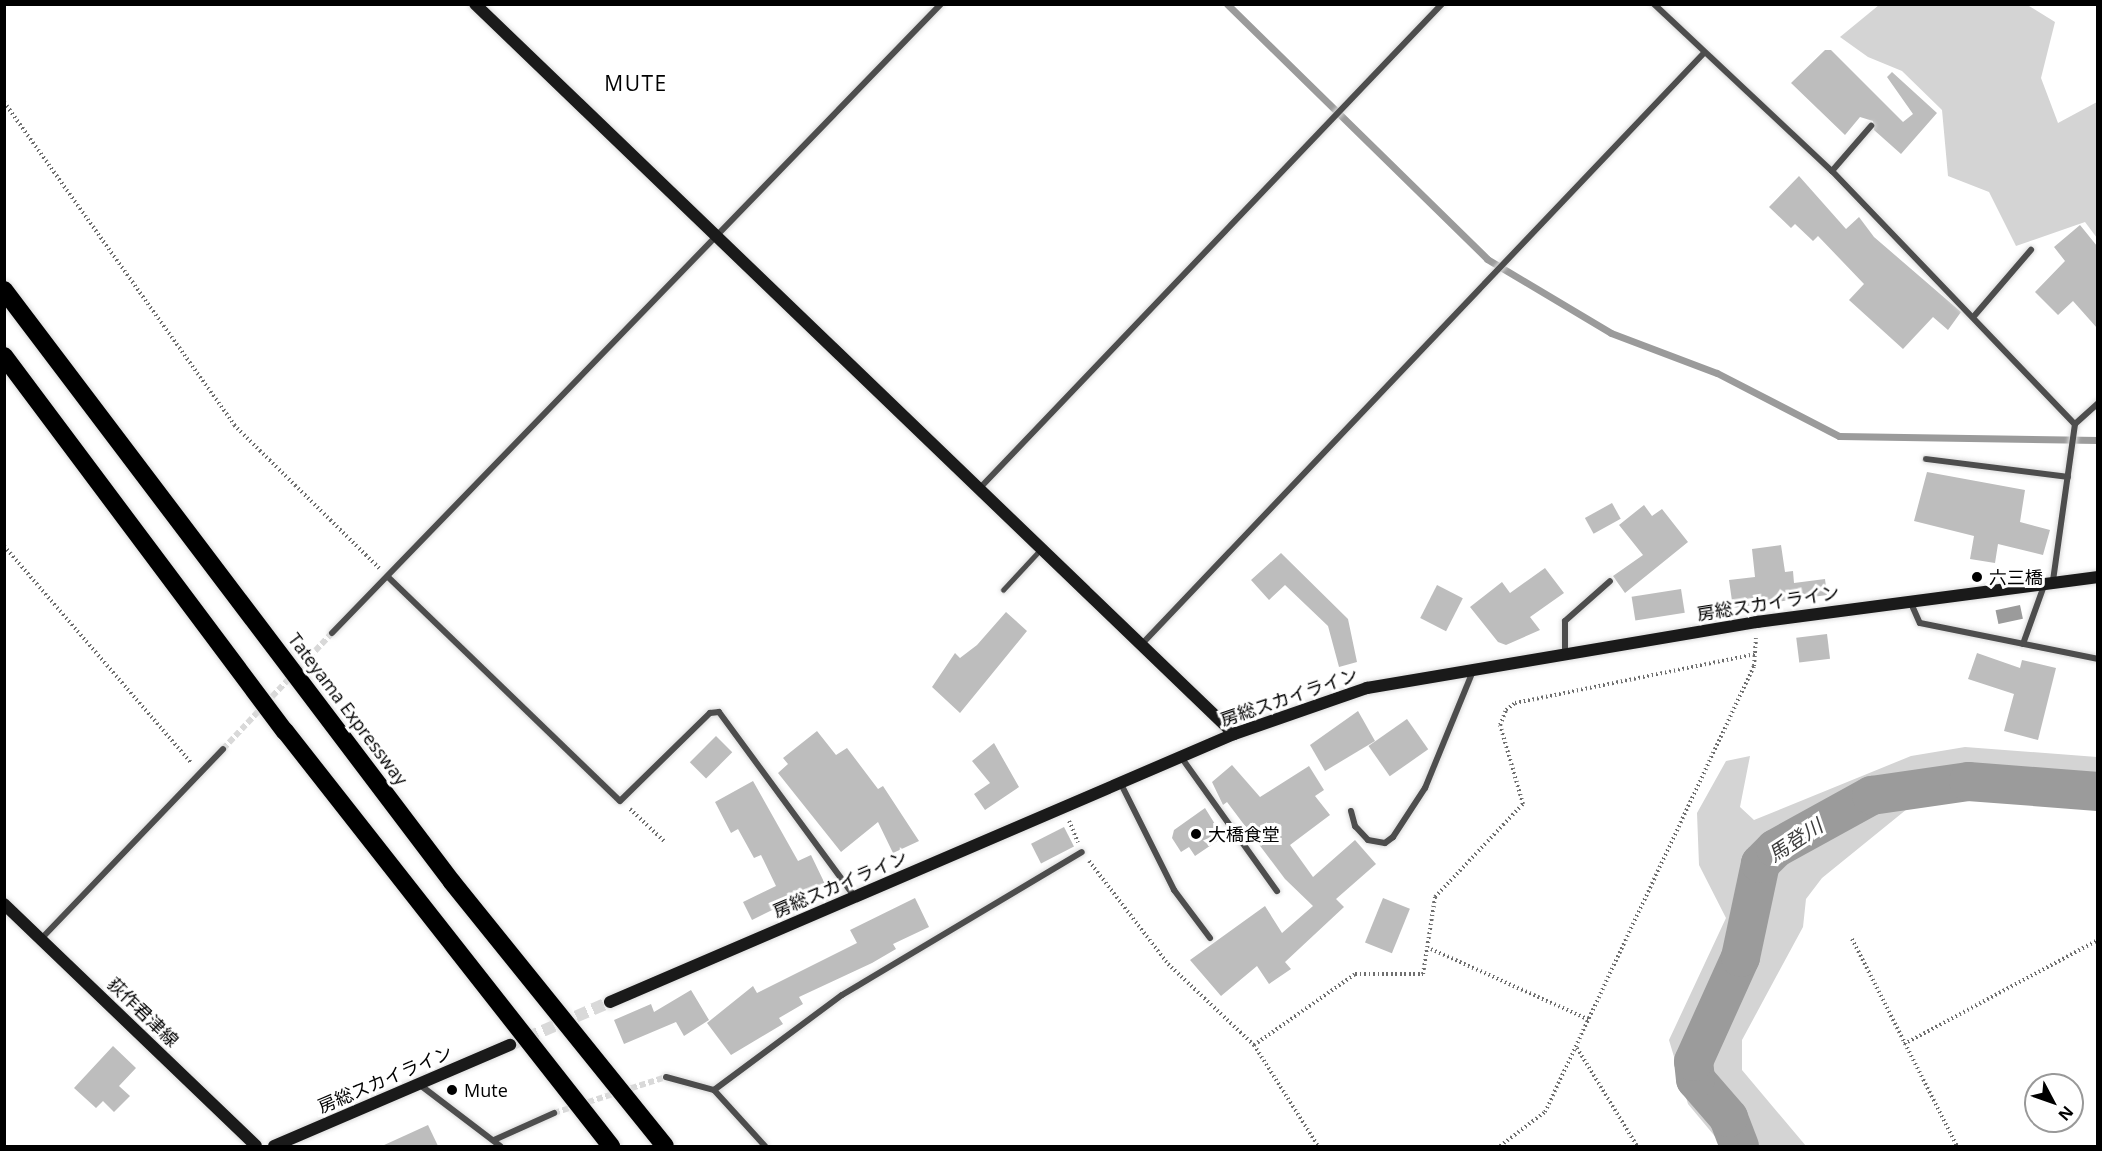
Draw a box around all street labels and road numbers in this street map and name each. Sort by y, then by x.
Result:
street label: 房総スカイライン [1695,581,1841,625]
street label: Tateyama Expressway [284,629,412,789]
street label: 房総スカイライン [1217,663,1361,731]
street label: 房総スカイライン [770,846,910,922]
street label: 荻作君津線 [103,973,183,1051]
street label: 房総スカイライン [315,1041,455,1117]

